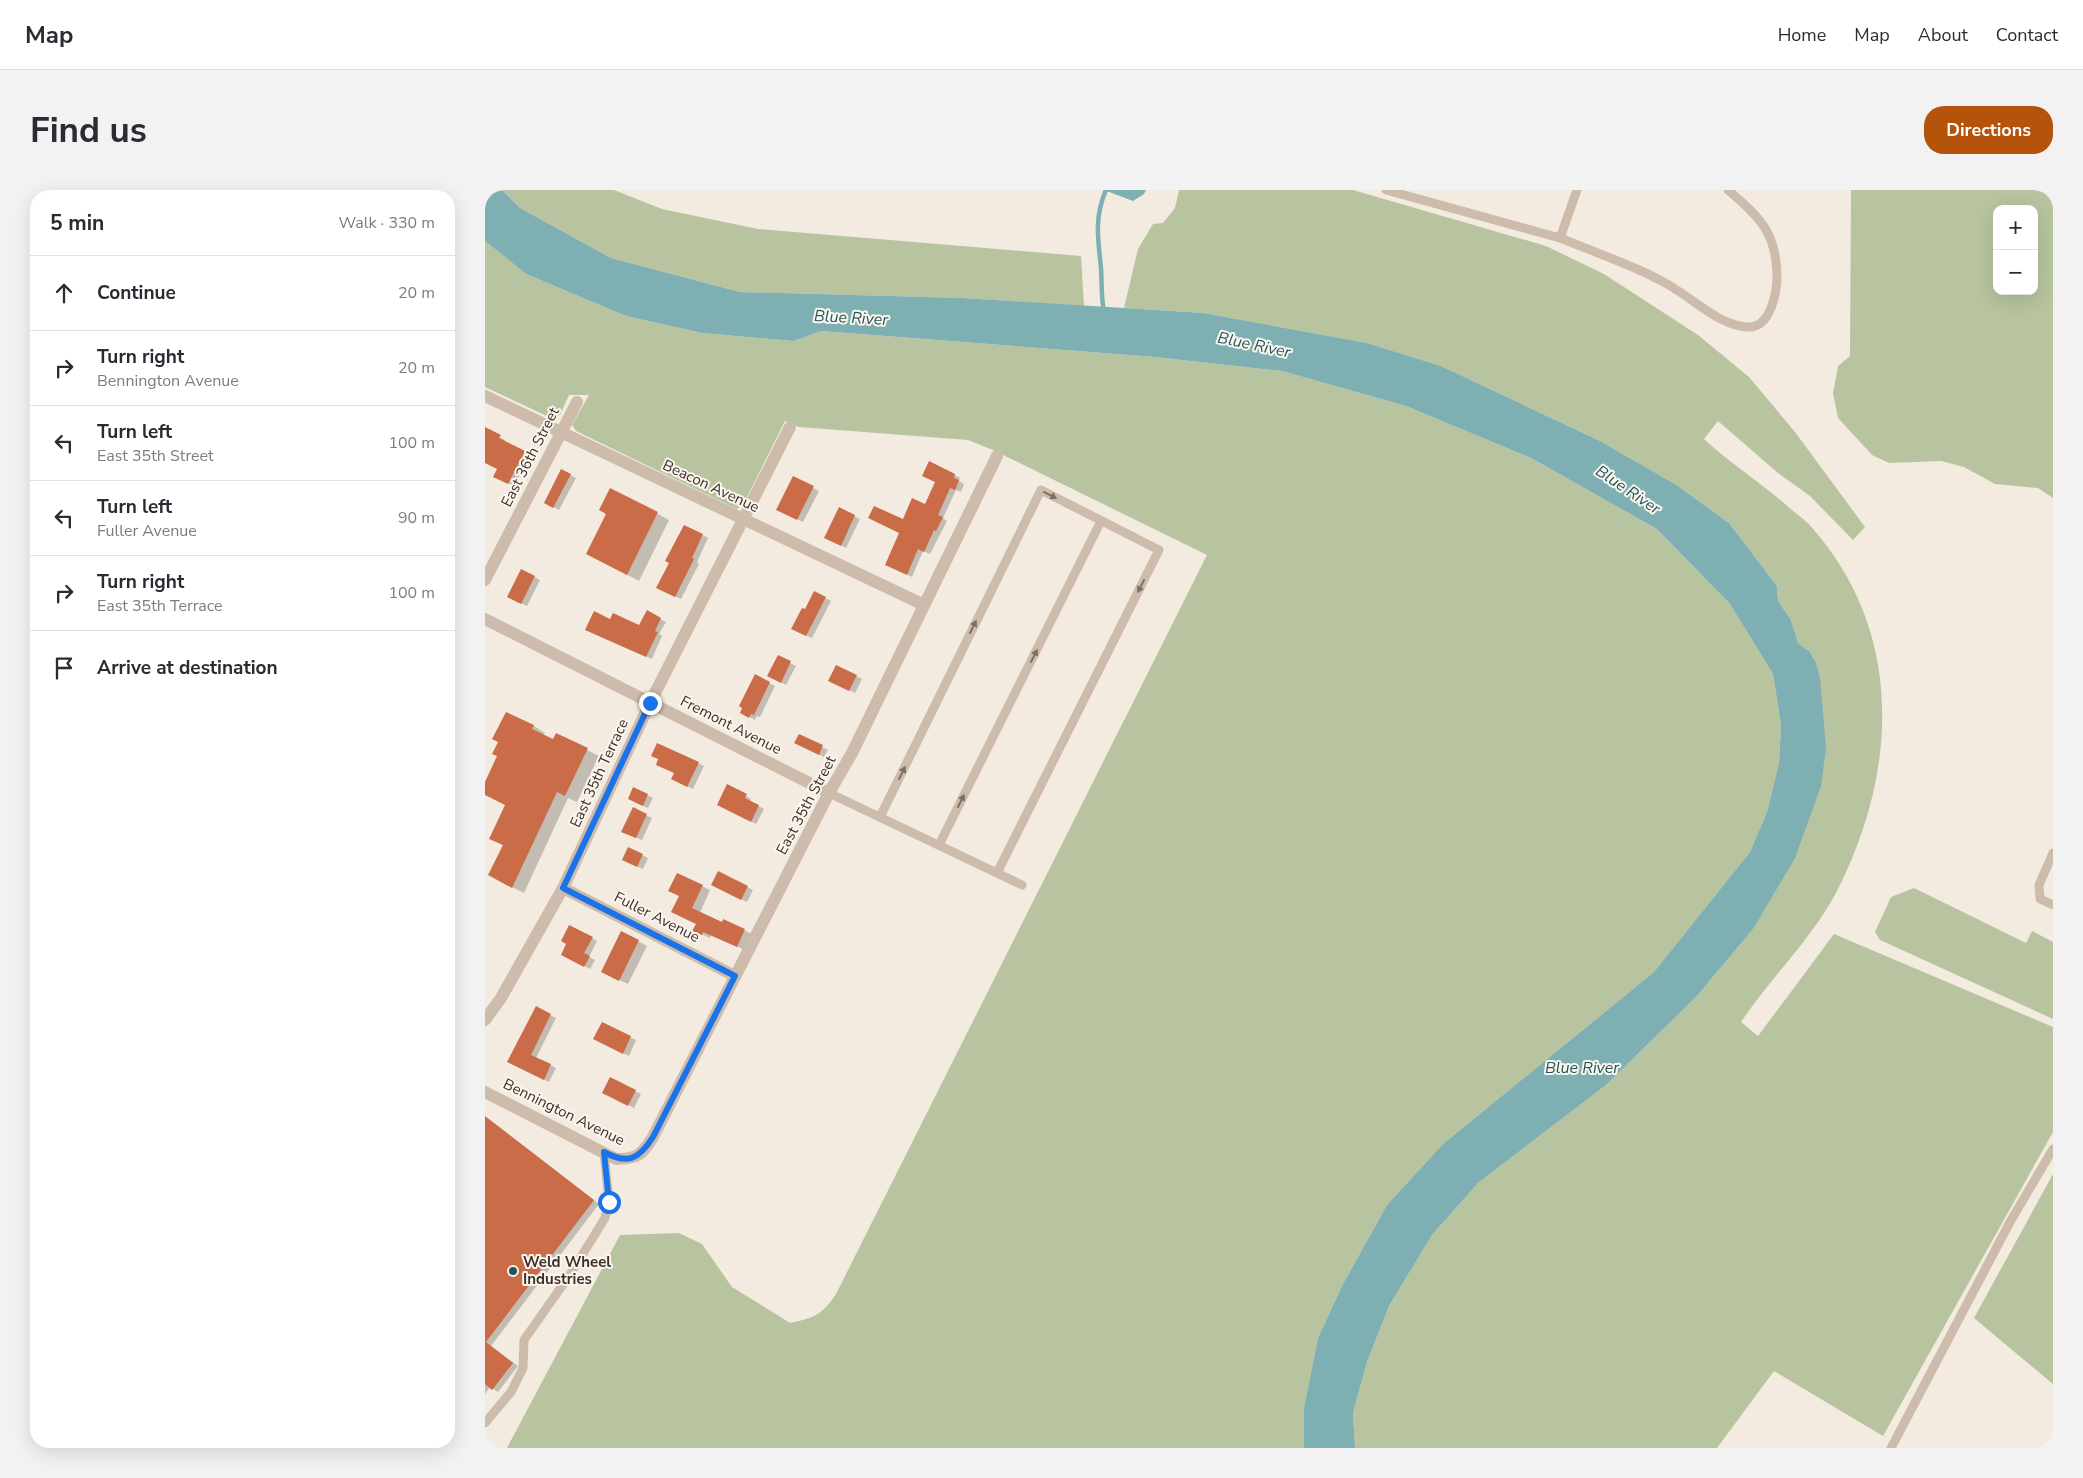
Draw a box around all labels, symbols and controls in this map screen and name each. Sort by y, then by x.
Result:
text: Map [25,19,73,51]
text: Home [1778,23,1826,47]
text: Map [1854,23,1890,47]
text: About [1918,23,1968,47]
text: Contact [1996,23,2058,47]
button: Directions [1924,106,2053,154]
text: Find us [30,107,147,154]
map controls [1993,205,2038,295]
button: + [1993,205,2038,250]
text: 5 min [50,209,104,237]
text: Walk · 330 m [339,212,435,234]
button: − [1993,250,2038,295]
icon: ahead [50,279,78,307]
text: Continue [97,280,176,306]
text: 20 m [398,282,435,304]
water label: Blue River [814,305,890,331]
water label: Blue River [1216,327,1294,364]
text: Turn right [97,344,184,370]
icon: right [50,354,78,382]
text: 20 m [398,357,435,379]
text: Bennington Avenue [97,370,239,392]
street label: East 36th Street [496,403,564,510]
text: Turn left [97,419,172,445]
icon: left [50,429,78,457]
text: 100 m [388,432,435,454]
text: East 35th Street [97,445,214,467]
street label: Beacon Avenue [659,455,763,517]
water label: Blue River [1591,460,1666,520]
one-way arrow [1043,491,1057,499]
text: Turn left [97,494,172,520]
icon: left [50,504,78,532]
text: 90 m [398,507,435,529]
text: Fuller Avenue [97,520,197,542]
text: Turn right [97,569,184,595]
icon: right [50,579,78,607]
one-way arrow [1137,579,1145,593]
text: 100 m [388,582,435,604]
text: East 35th Terrace [97,595,223,617]
one-way arrow [970,620,978,634]
one-way arrow [1030,649,1038,663]
icon: arrive [50,654,78,682]
text: Arrive at destination [97,655,278,681]
street label: Fremont Avenue [677,691,785,759]
route end [639,692,662,715]
street label: East 35th Terrace [565,715,633,831]
street label: East 35th Street [771,751,841,858]
one-way arrow [898,766,906,780]
one-way arrow [957,794,965,809]
street label: Fuller Avenue [611,887,703,947]
water label: Blue River [1545,1057,1620,1079]
street label: Bennington Avenue [500,1074,628,1150]
route start [598,1191,621,1214]
place label: Weld Wheel Industries [523,1252,611,1289]
marker: Weld Wheel Industries [507,1265,519,1277]

